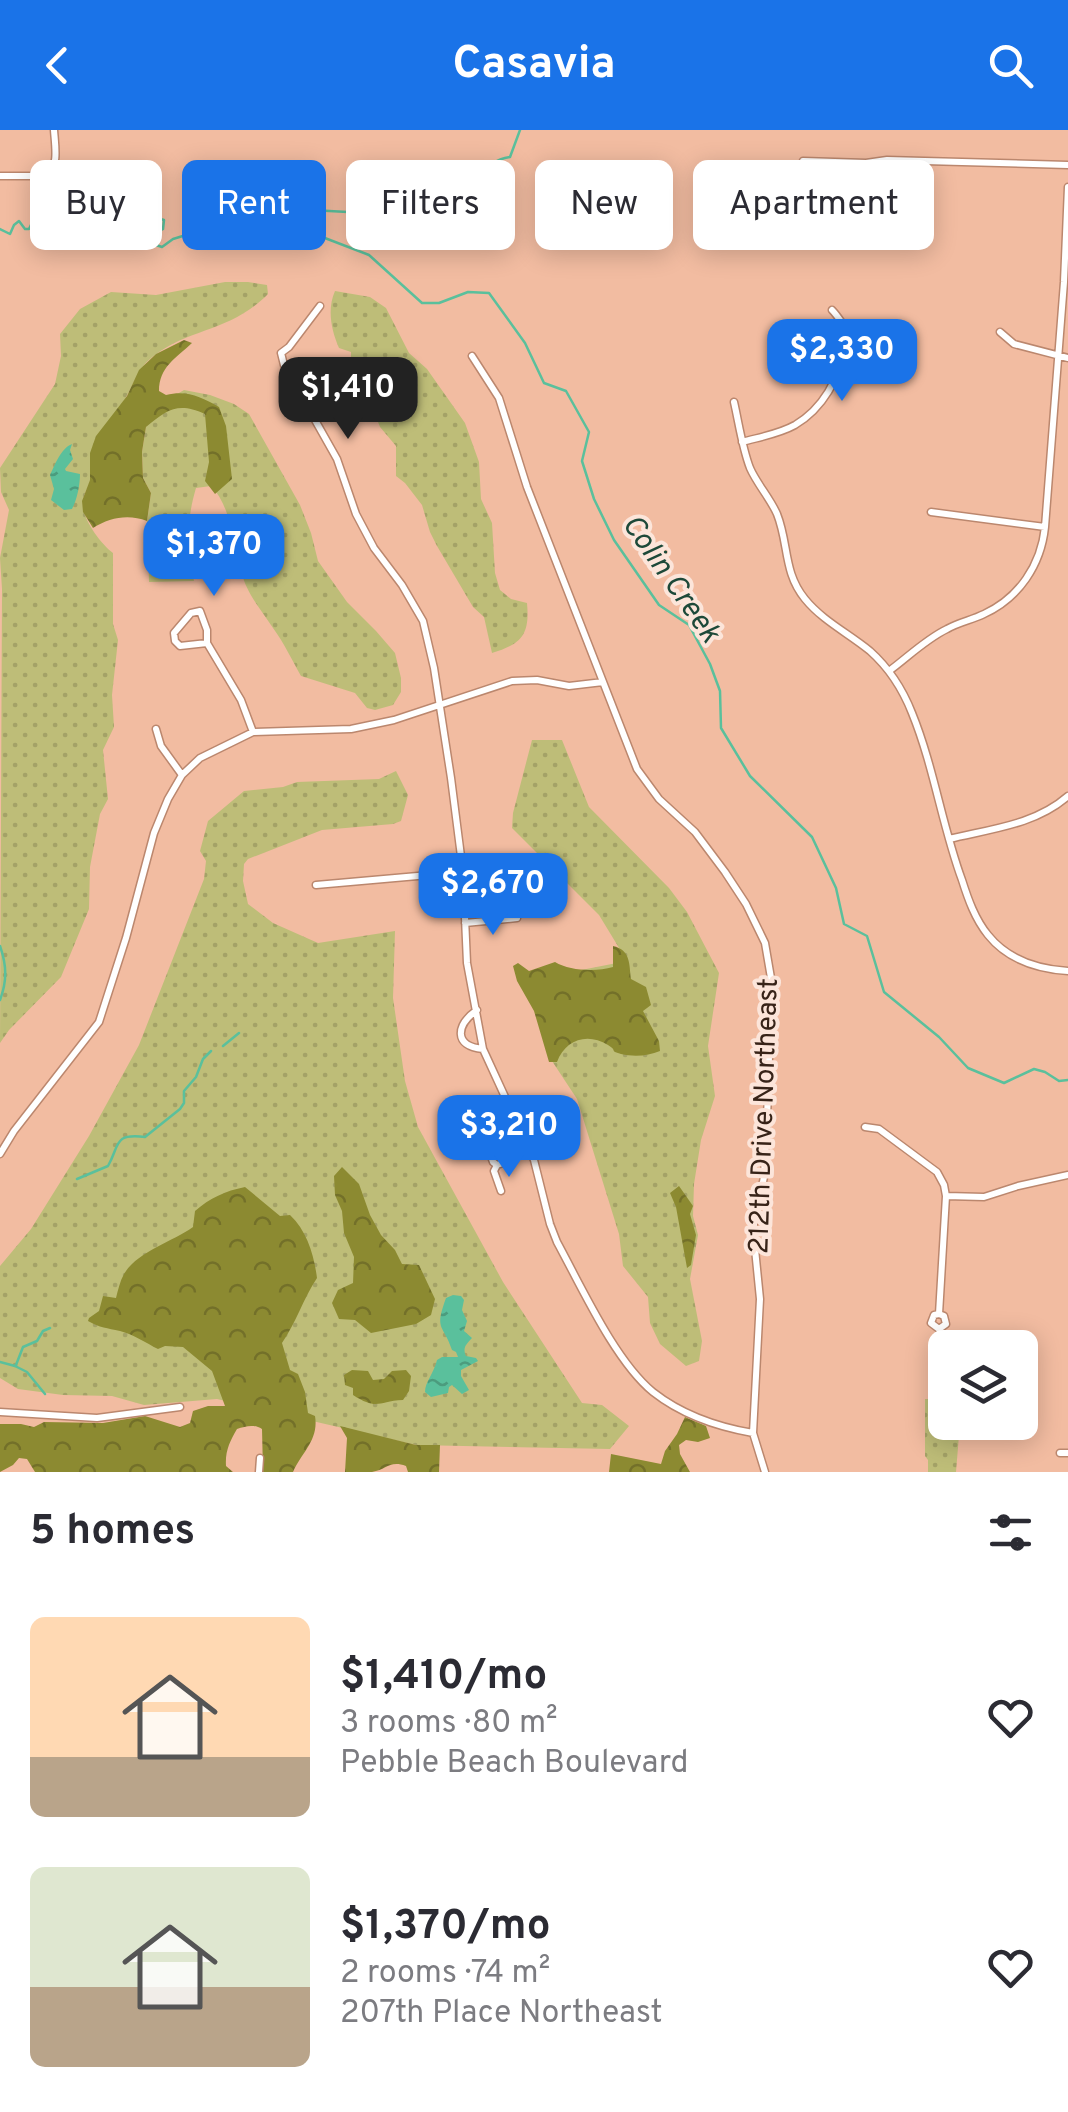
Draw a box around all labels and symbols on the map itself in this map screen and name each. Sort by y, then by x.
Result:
pin: $2,330 [761,319,923,404]
pin: $1,410 [267,357,429,442]
water label: Colin Creek [612,508,728,651]
pin: $1,370 [133,514,295,599]
pin: $2,670 [412,853,574,938]
street label: 212th Drive Northeast [742,978,788,1255]
pin: $3,210 [428,1095,590,1180]

